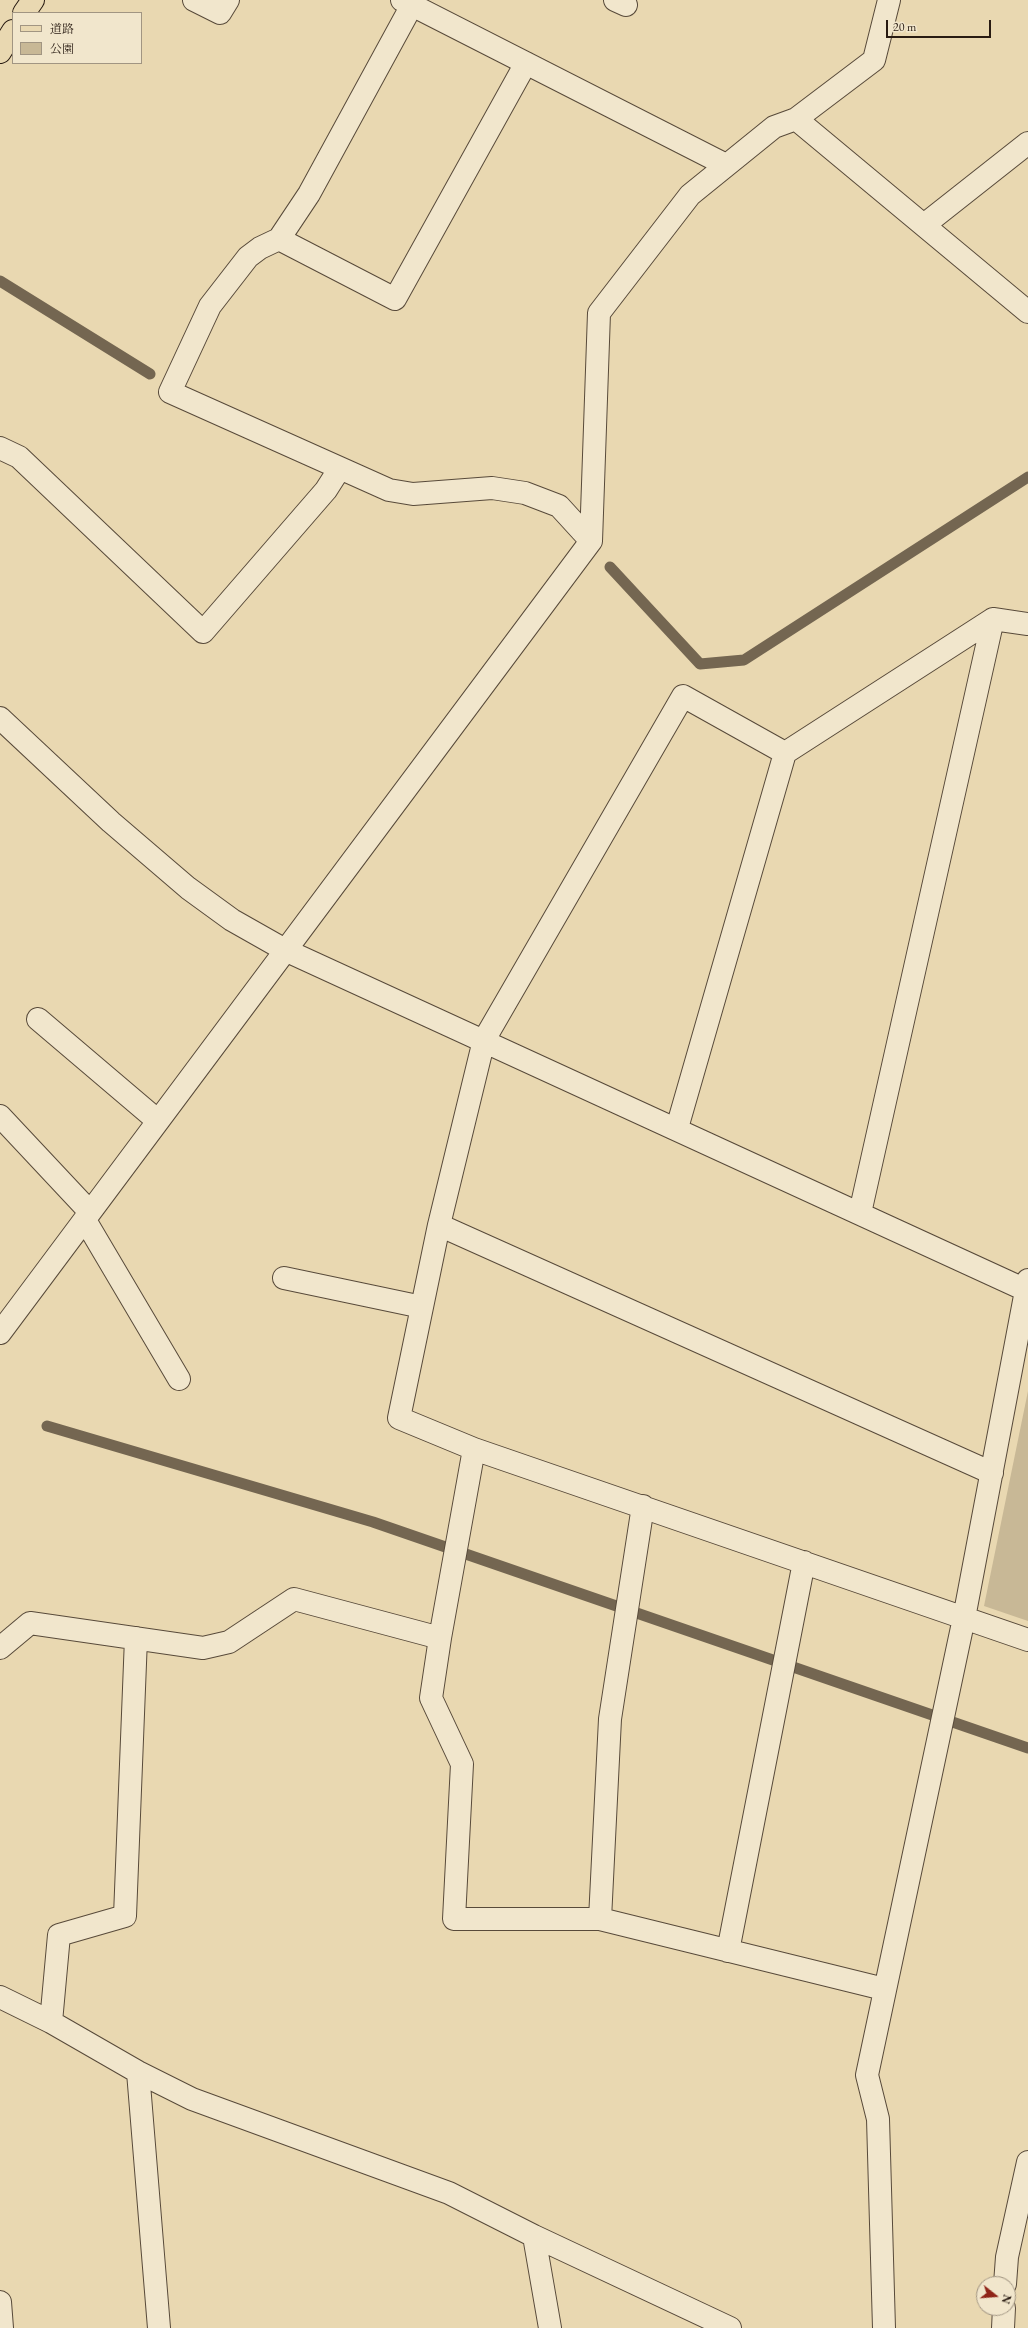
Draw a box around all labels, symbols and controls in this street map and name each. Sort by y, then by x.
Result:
legend [12,12,142,64]
scale bar [888,12,993,38]
text: 20 m [893,19,916,35]
text: 道路 [50,21,74,37]
text: 公園 [50,41,74,57]
north arrow [976,2276,1016,2316]
text: N [999,2293,1015,2306]

